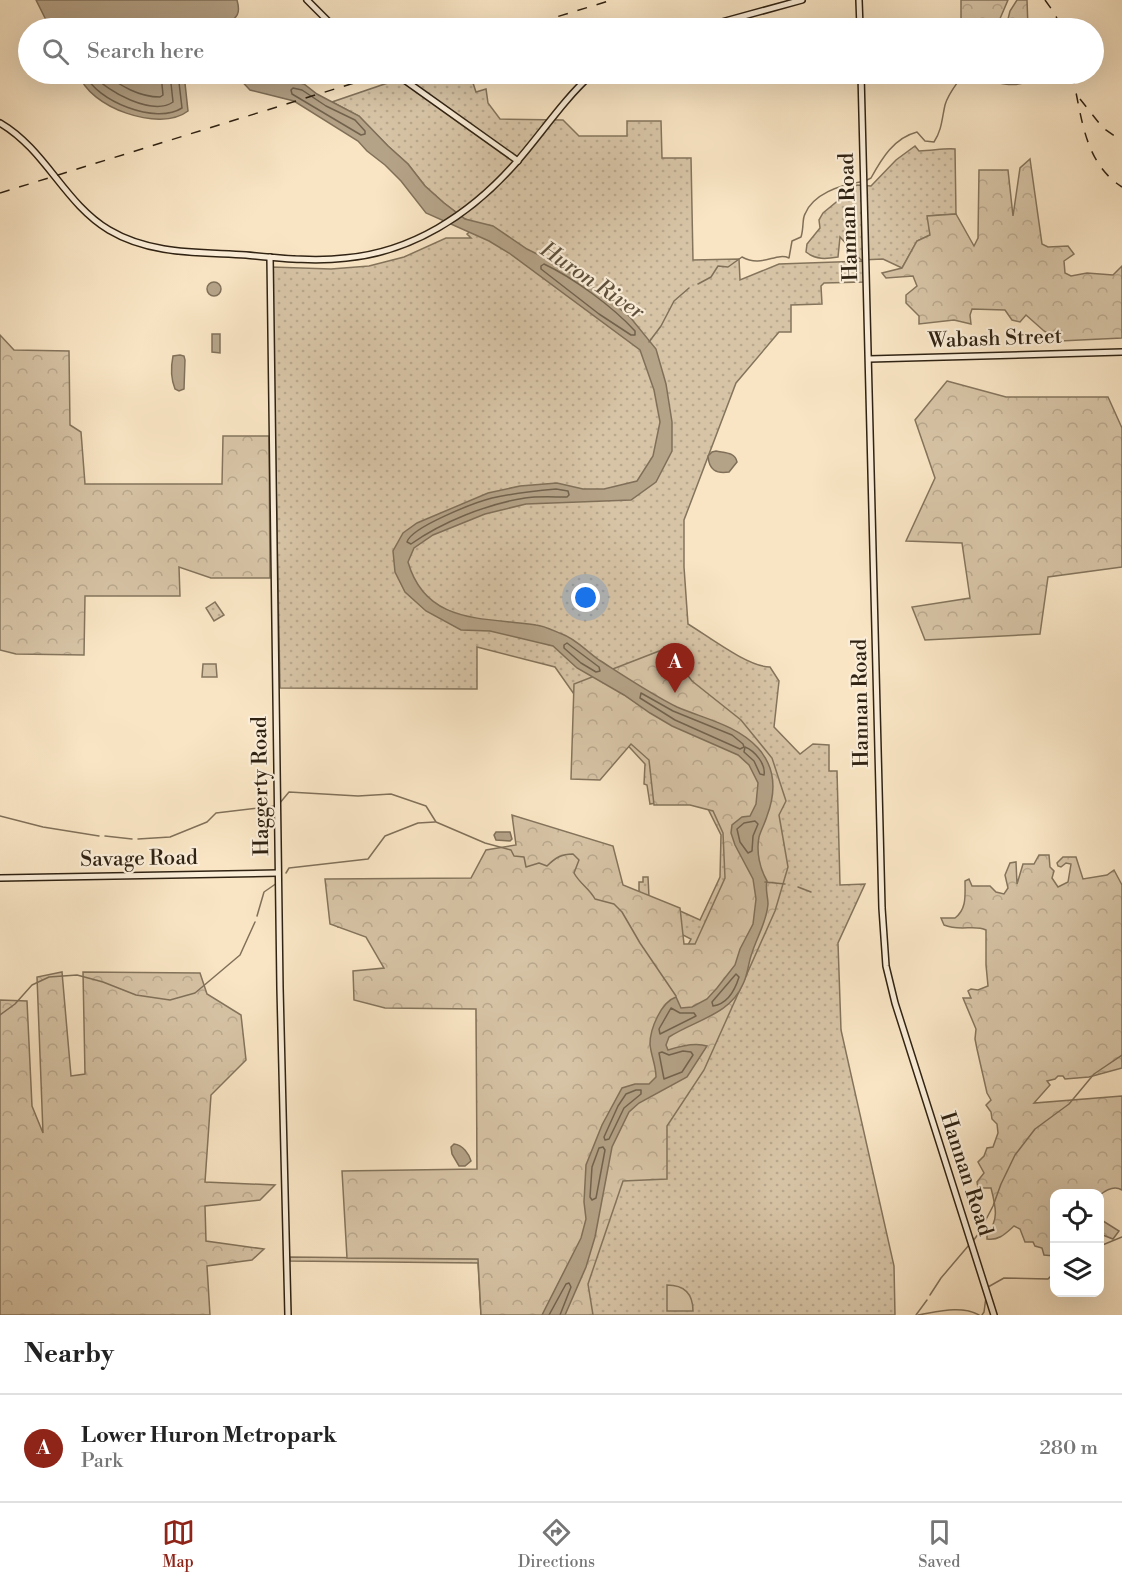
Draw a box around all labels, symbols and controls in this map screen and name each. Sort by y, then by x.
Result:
search box [18,18,1104,84]
icon: search [39,35,72,68]
text: Search here [87,38,204,65]
street label: Hannan Road [834,152,864,282]
water label: Huron River [534,236,650,326]
street label: Wabash Street [927,324,1063,354]
your location [571,583,600,612]
street label: Hannan Road [847,638,875,768]
pin: A [656,644,694,693]
street label: Haggerty Road [247,716,275,856]
street label: Savage Road [80,845,198,873]
street label: Hannan Road [934,1109,998,1239]
map controls [1050,1189,1104,1297]
button: locate [1050,1189,1104,1243]
button: layers [1050,1243,1104,1297]
text: Nearby [24,1338,114,1370]
text: Lower Huron Metropark [81,1422,337,1449]
text: A [36,1436,51,1461]
text: 280 m [1039,1436,1098,1461]
text: Park [81,1449,123,1474]
tab: Map [162,1516,195,1572]
tab: Directions [518,1516,595,1572]
tab: Saved [918,1516,960,1572]

